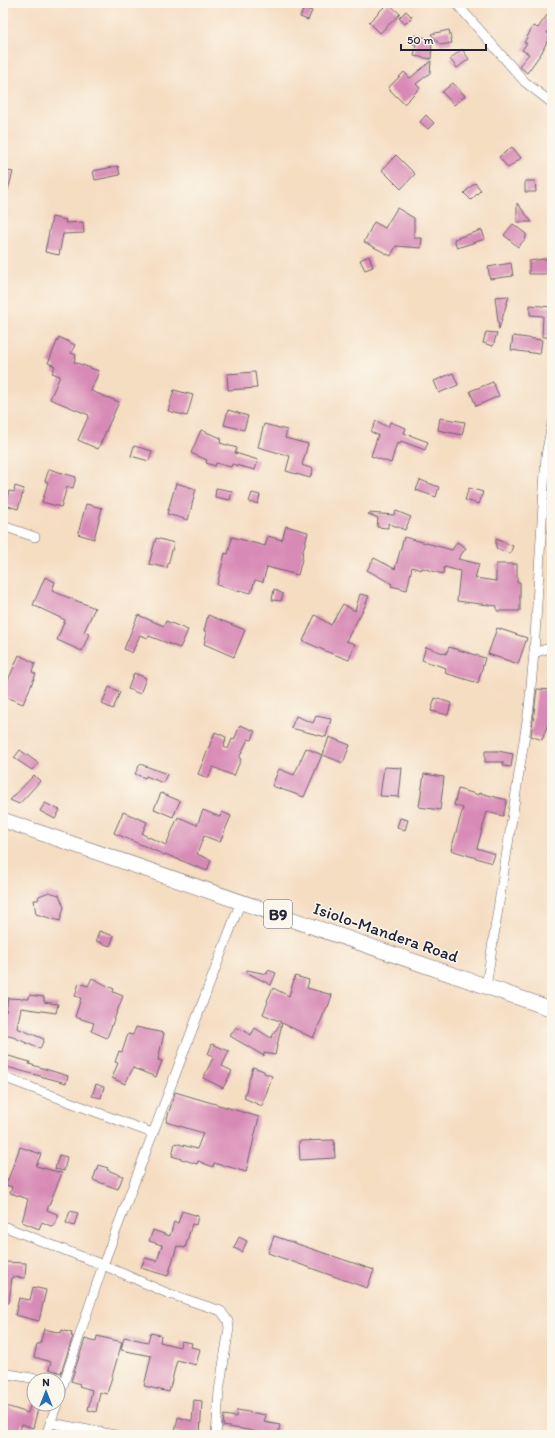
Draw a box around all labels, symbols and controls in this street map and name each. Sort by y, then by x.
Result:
scale bar [401,26,486,52]
text: 50 m [407,33,433,47]
street label: Isiolo-Mandera Road [311,898,462,966]
road number: B9 [264,900,292,928]
north arrow [26,1372,66,1412]
text: N [42,1376,50,1389]

